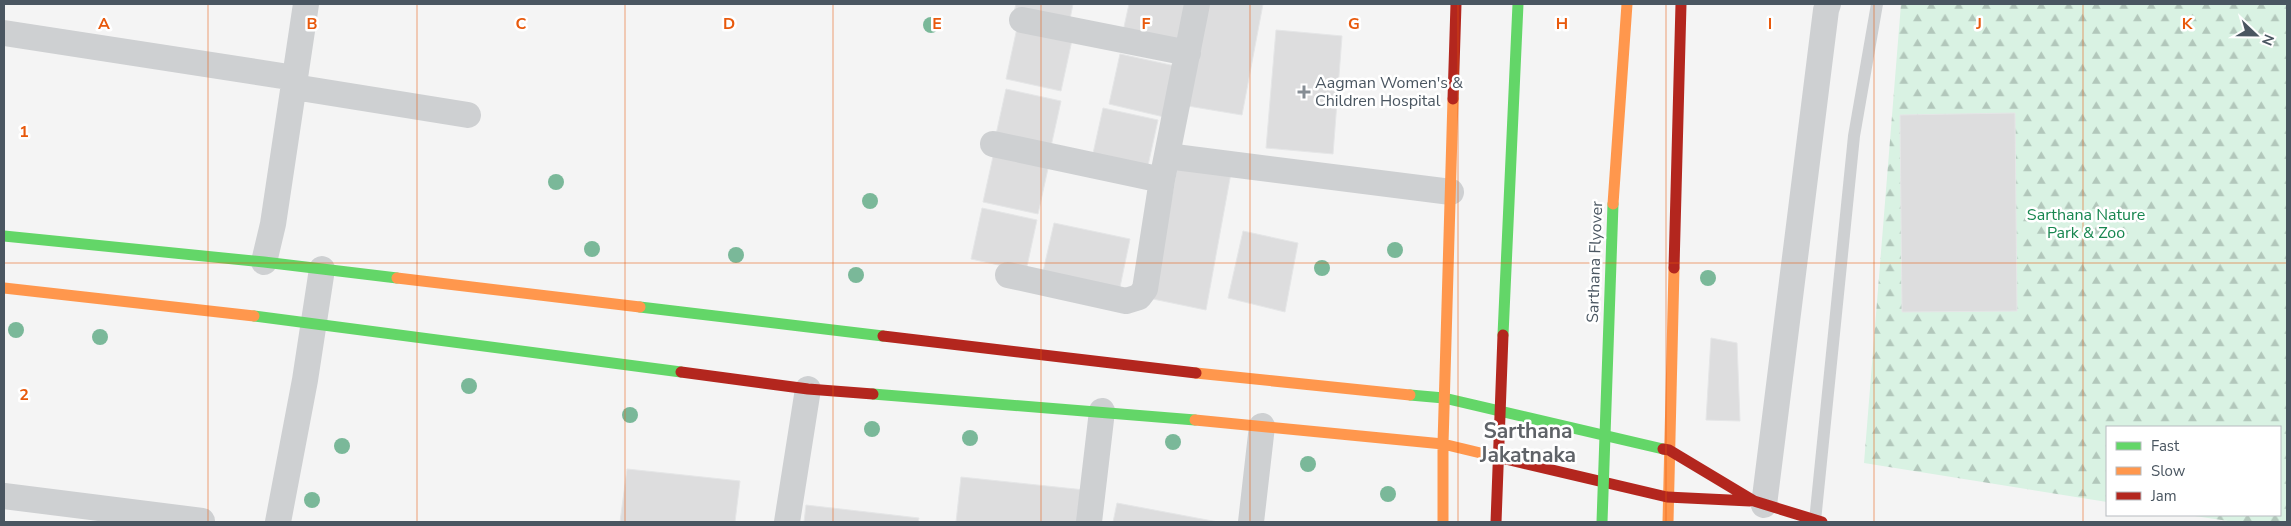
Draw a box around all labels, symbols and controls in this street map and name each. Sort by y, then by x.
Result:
north arrow [2231,10,2281,60]
text: A [98,13,110,35]
text: B [306,13,318,35]
text: C [516,13,527,35]
text: D [723,13,735,35]
text: E [932,13,942,35]
text: F [1142,13,1151,35]
text: G [1348,13,1360,35]
text: H [1556,13,1568,35]
text: I [1768,13,1772,35]
text: J [1975,13,1982,35]
text: K [2182,13,2194,35]
text: N [2257,31,2278,48]
place label: Aagman Women's & Children Hospital [1315,72,1463,112]
marker: Aagman Women's & Children Hospital [1297,85,1311,99]
text: 1 [19,121,29,143]
street label: Sarthana Flyover [1582,200,1608,323]
park label: Sarthana Nature Park & Zoo [2027,204,2145,244]
text: 2 [19,384,29,406]
district label: Sarthana Jakatnaka [1479,417,1576,469]
legend [2106,426,2281,516]
text: Fast [2151,436,2180,456]
text: Slow [2151,461,2186,481]
text: Jam [2150,486,2177,506]

